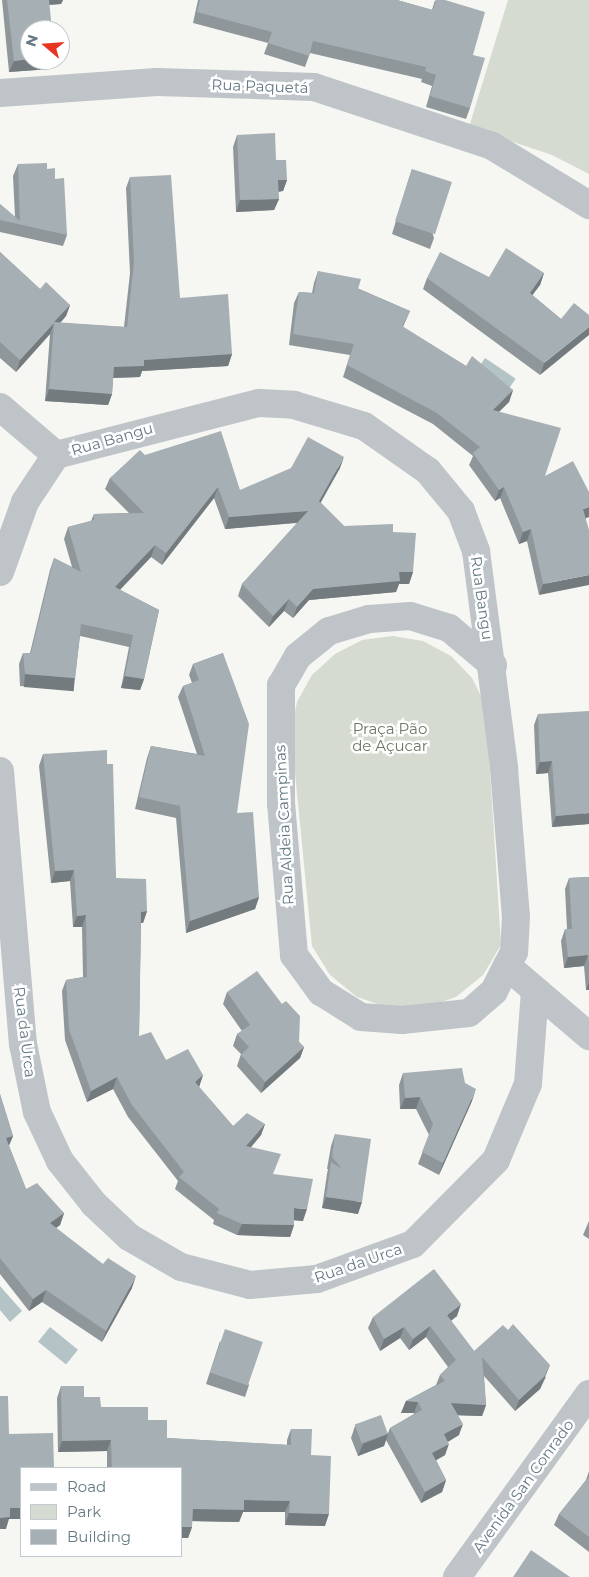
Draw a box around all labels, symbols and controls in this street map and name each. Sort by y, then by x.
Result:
north arrow [20,20,70,70]
text: N [21,33,42,49]
street label: Rua Paquetá [211,75,309,97]
street label: Rua Bangu [69,419,155,459]
street label: Rua Bangu [467,555,497,641]
park label: Praça Pão de Açucar [352,719,428,754]
street label: Rua Aldeia Campinas [271,744,297,906]
street label: Rua da Urca [10,985,40,1079]
street label: Rua da Urca [312,1240,404,1286]
street label: Avenida San Conrado [469,1416,577,1556]
legend [20,1467,182,1557]
text: Road [67,1477,106,1496]
text: Park [67,1502,101,1521]
text: Building [67,1527,131,1546]

